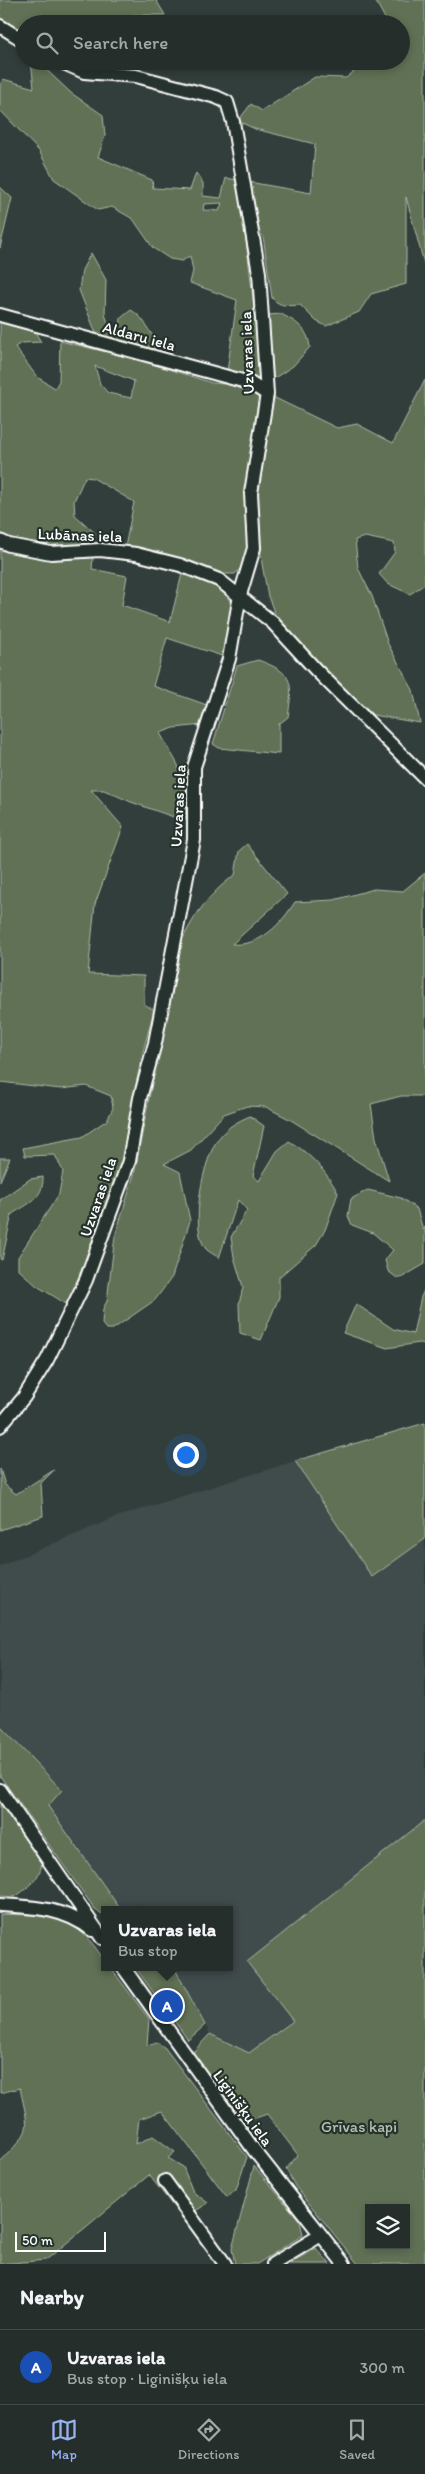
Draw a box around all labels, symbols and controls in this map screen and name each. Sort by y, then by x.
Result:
search box [15,15,410,70]
icon: search [33,29,61,57]
text: Search here [73,31,168,54]
street label: Uzvaras iela [236,311,258,395]
street label: Aldaru iela [101,317,178,355]
street label: Lubānas iela [37,524,123,546]
street label: Uzvaras iela [166,764,190,848]
street label: Uzvaras iela [76,1155,120,1239]
your location [173,1442,199,1468]
popup [101,1906,233,1971]
text: Uzvaras iela [118,1918,216,1941]
text: Bus stop [118,1941,178,1960]
pin: A [151,1987,183,2025]
street label: Liginišķu iela [209,2066,277,2150]
park label: Grīvas kapi [321,2117,397,2136]
map controls [365,2204,410,2249]
button: layers [365,2204,410,2249]
scale bar [15,2229,106,2252]
text: 50 m [22,2232,53,2249]
text: Nearby [20,2284,84,2309]
text: Uzvaras iela [67,2346,165,2369]
text: A [31,2358,41,2377]
text: 300 m [360,2358,405,2377]
text: Bus stop · Liginišķu iela [67,2369,227,2388]
tab: Map [50,2416,78,2463]
tab: Directions [178,2416,239,2463]
tab: Saved [339,2416,375,2463]

